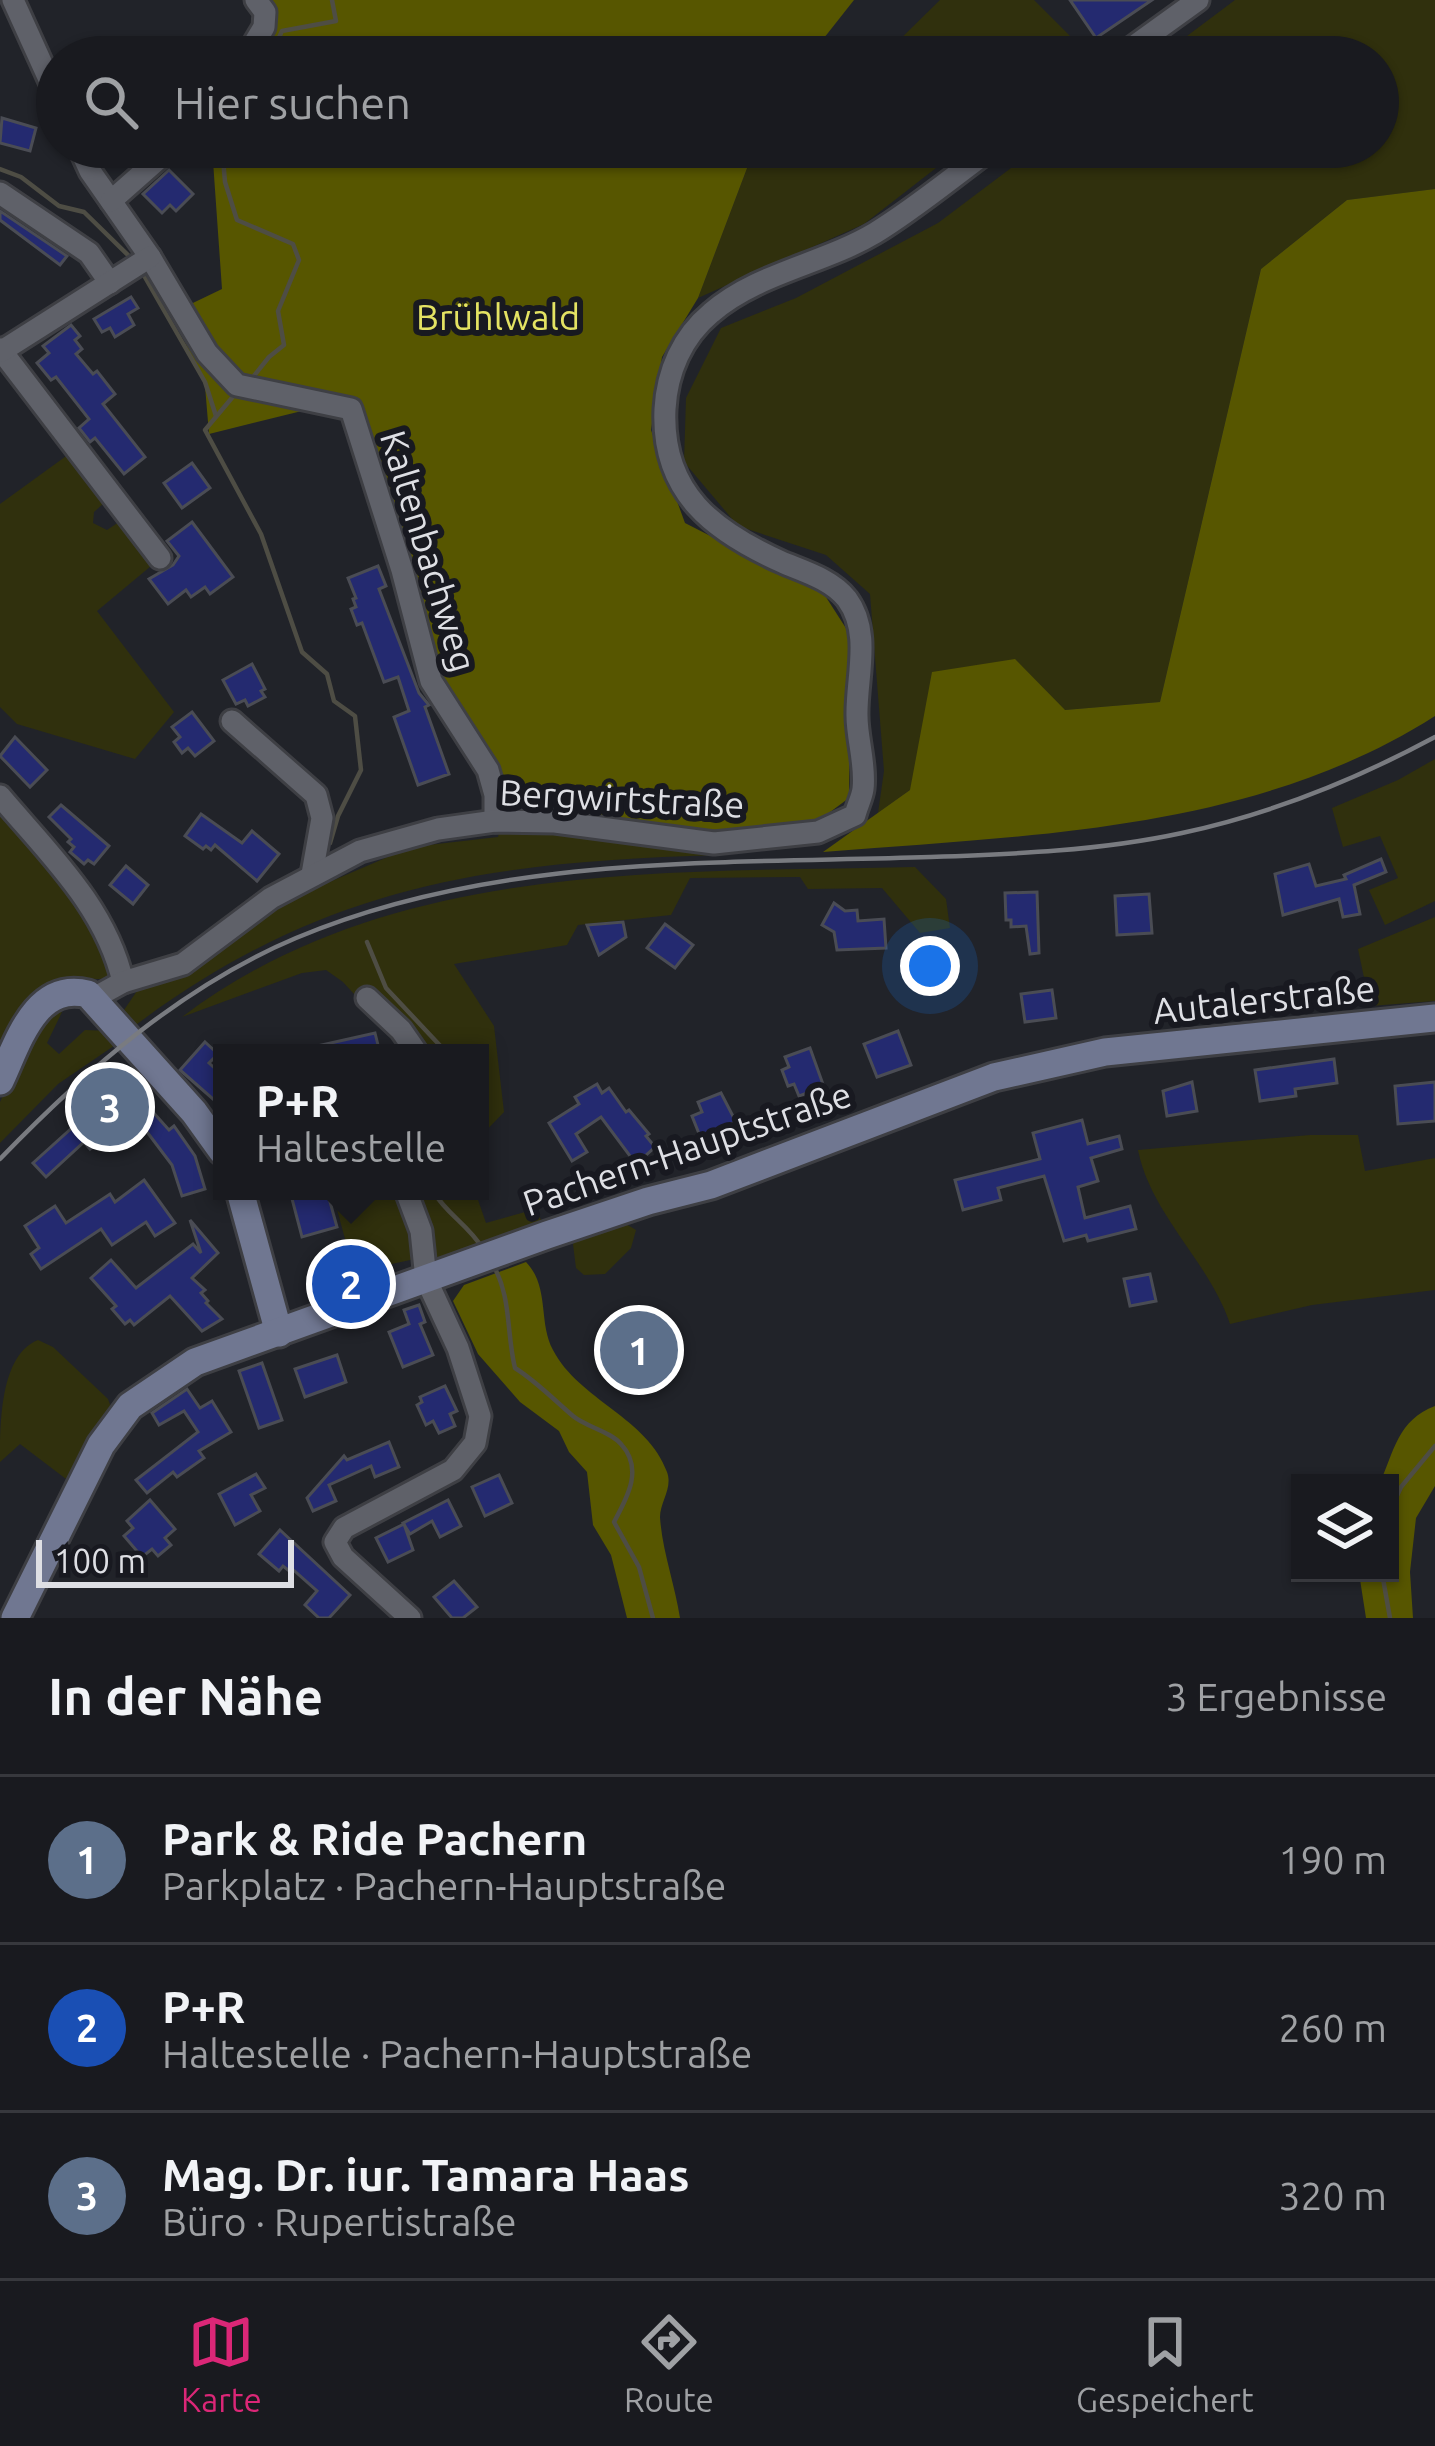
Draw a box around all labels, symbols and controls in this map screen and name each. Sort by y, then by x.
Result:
search box [36,36,1399,168]
icon: search [78,69,144,135]
text: Hier suchen [174,77,411,128]
park label: Brühlwald [416,296,580,337]
street label: Kaltenbachweg [373,426,485,676]
street label: Bergwirtstraße [499,771,745,825]
your location [900,936,960,996]
street label: Autalerstraße [1151,967,1377,1031]
popup [213,1044,489,1200]
pin: 3 [71,1062,149,1152]
street label: Pachern-Hauptstraße [518,1073,856,1223]
text: P+R [256,1075,339,1126]
text: Haltestelle [256,1126,446,1169]
pin: 2 [312,1239,390,1329]
pin: 1 [600,1305,678,1395]
map controls [1291,1474,1399,1582]
button: layers [1291,1474,1399,1582]
scale bar [36,1534,294,1587]
text: 100 m [54,1542,146,1579]
text: In der Nähe [48,1667,323,1725]
text: 3 Ergebnisse [1166,1675,1387,1718]
text: Park & Ride Pachern [162,1813,587,1864]
text: 1 [76,1838,98,1881]
text: 190 m [1278,1838,1387,1881]
text: Parkplatz · Pachern-Hauptstraße [162,1864,726,1907]
text: P+R [162,1981,245,2032]
text: 2 [76,2006,98,2049]
text: 260 m [1278,2006,1387,2049]
text: Haltestelle · Pachern-Hauptstraße [162,2032,752,2075]
text: Mag. Dr. iur. Tamara Haas [162,2149,689,2200]
text: 3 [76,2174,98,2217]
text: 320 m [1278,2174,1387,2217]
text: Büro · Rupertistraße [162,2200,517,2243]
tab: Karte [181,2309,262,2418]
tab: Route [624,2309,714,2418]
tab: Gespeichert [1076,2309,1254,2418]

